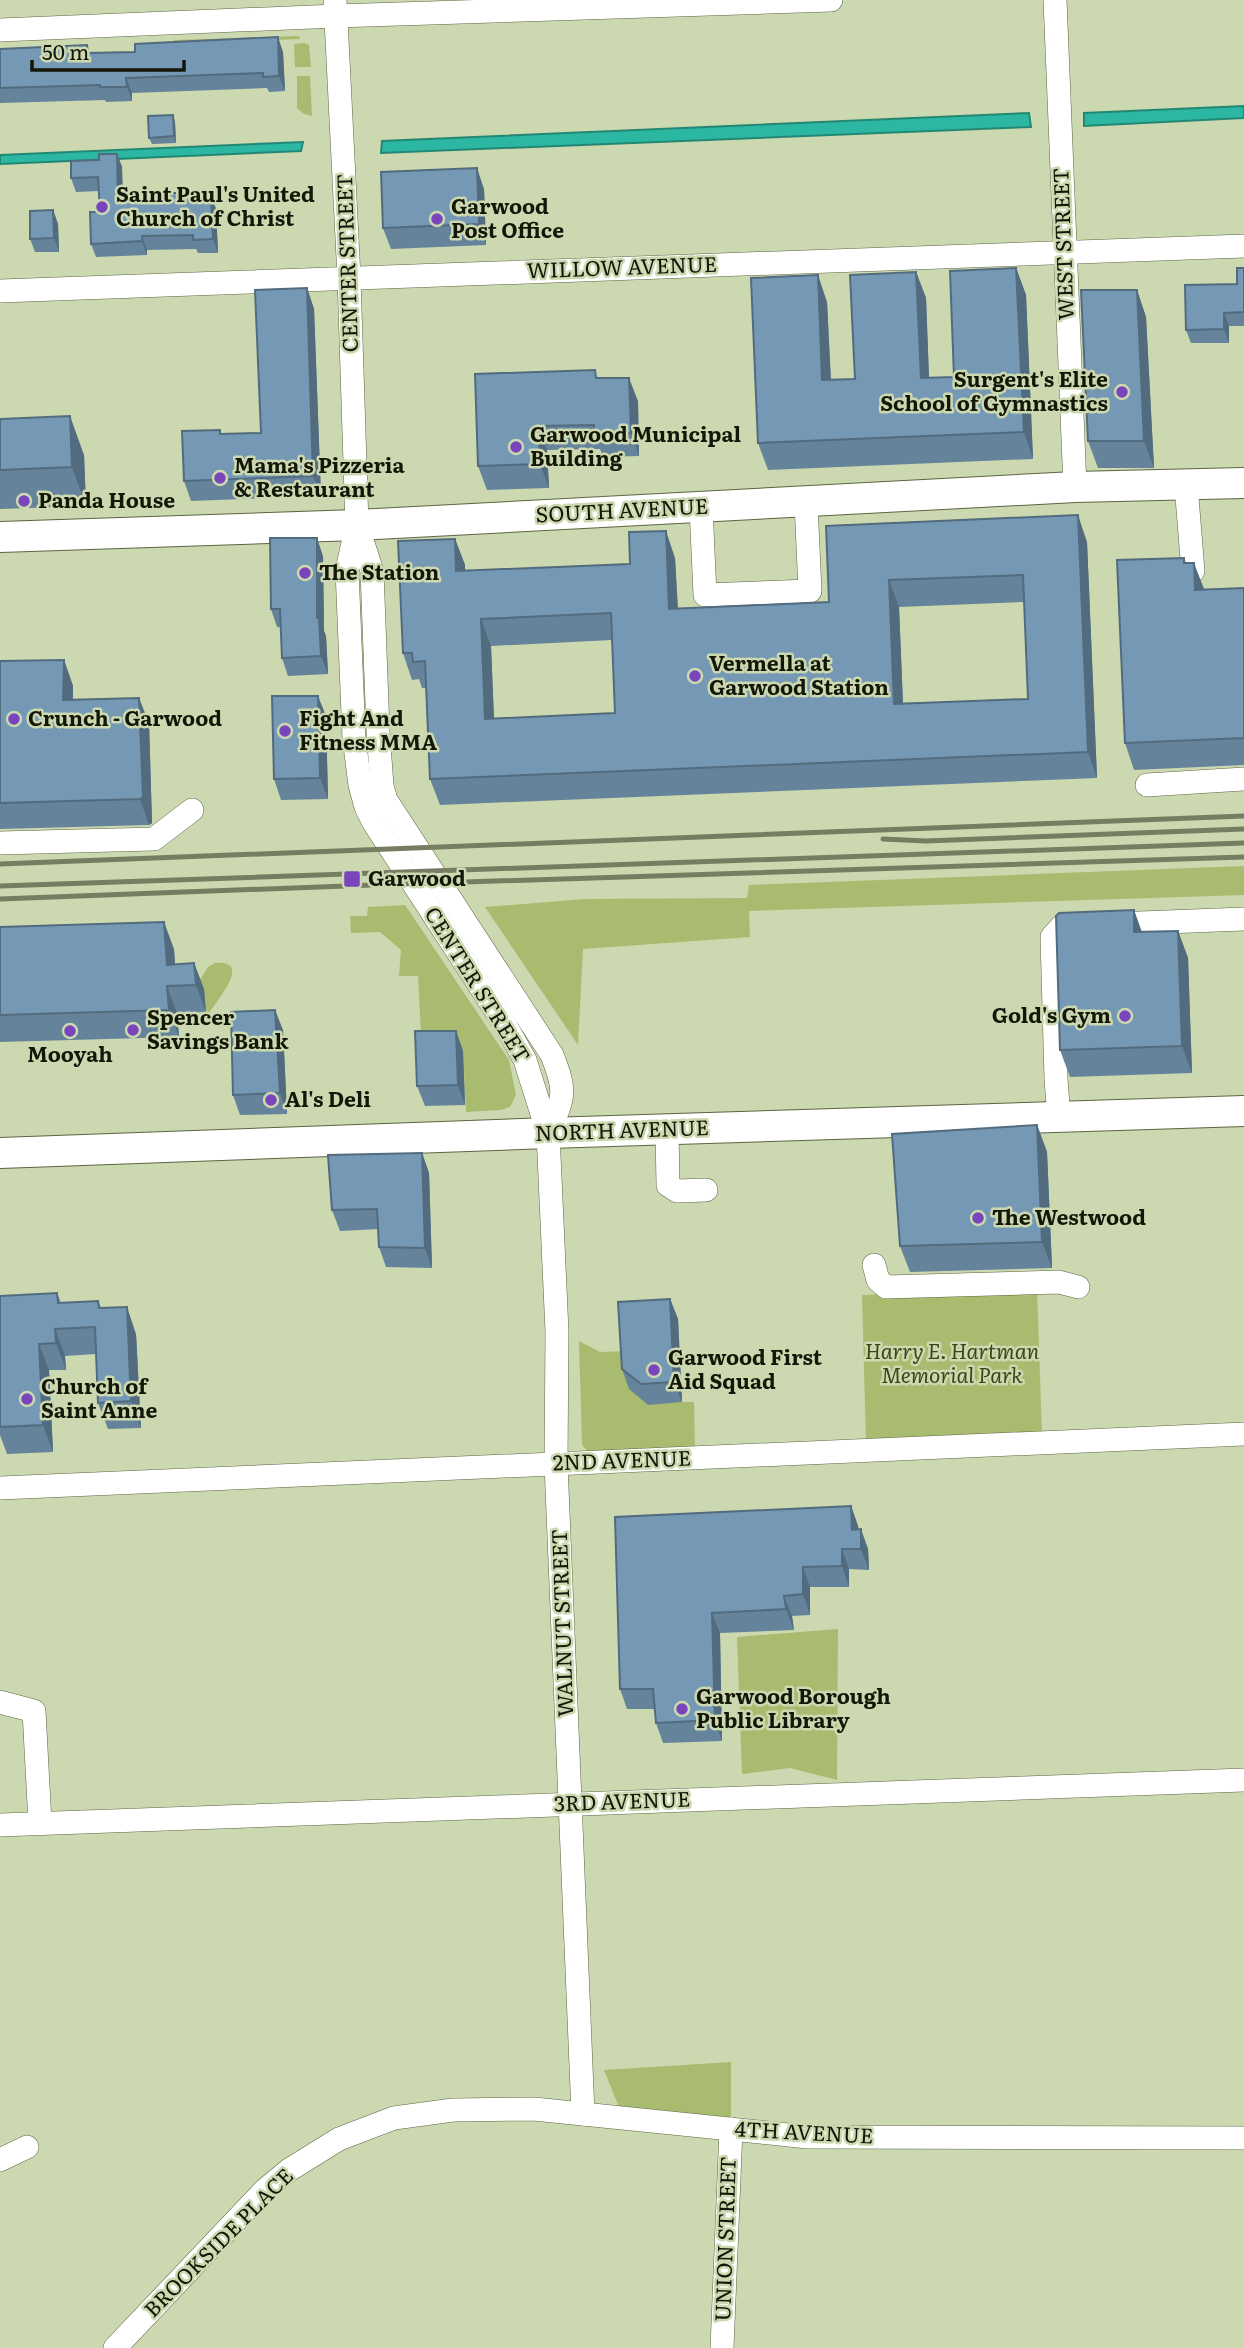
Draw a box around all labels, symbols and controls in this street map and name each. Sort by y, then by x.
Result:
scale bar [32,28,184,72]
text: 50 m [42,35,89,66]
street label: WEST STREET [1043,167,1080,321]
street label: CENTER STREET [327,173,364,353]
place label: Saint Paul's United Church of Christ [116,177,315,232]
place label: Garwood Post Office [451,189,564,244]
marker: Saint Paul's United Church of Christ [94,199,110,215]
marker: Garwood Post Office [429,211,445,227]
street label: WILLOW AVENUE [526,247,718,284]
place label: Surgent's Elite School of Gymnastics [880,362,1108,417]
marker: Surgent's Elite School of Gymnastics [1114,384,1130,400]
place label: Garwood Municipal Building [530,417,742,472]
marker: Garwood Municipal Building [508,439,524,455]
place label: Mama's Pizzeria & Restaurant [234,448,405,503]
marker: Mama's Pizzeria & Restaurant [212,470,228,486]
place label: Panda House [38,483,175,514]
street label: SOUTH AVENUE [535,489,709,529]
marker: Panda House [16,493,32,509]
place label: The Station [319,555,440,586]
marker: The Station [297,565,313,581]
place label: Vermella at Garwood Station [709,646,889,701]
marker: Vermella at Garwood Station [687,668,703,684]
place label: Crunch - Garwood [28,701,222,732]
place label: Fight And Fitness MMA [299,701,437,756]
marker: Crunch - Garwood [6,711,22,727]
marker: Fight And Fitness MMA [277,723,293,739]
place label: Garwood [368,861,466,892]
marker: Garwood [342,869,362,889]
street label: CENTER STREET [419,900,540,1068]
place label: Gold's Gym [992,998,1111,1029]
place label: Spencer Savings Bank [147,1000,289,1055]
marker: Gold's Gym [1117,1008,1133,1024]
marker: Spencer Savings Bank [125,1022,141,1038]
marker: Mooyah [62,1023,78,1039]
place label: Mooyah [27,1037,113,1068]
place label: Al's Deli [285,1082,371,1113]
marker: Al's Deli [263,1092,279,1108]
street label: NORTH AVENUE [534,1110,709,1147]
place label: The Westwood [992,1200,1146,1231]
marker: The Westwood [970,1210,986,1226]
park label: Harry E. Hartman Memorial Park [865,1334,1040,1389]
place label: Garwood First Aid Squad [668,1340,823,1395]
marker: Garwood First Aid Squad [646,1362,662,1378]
place label: Church of Saint Anne [41,1369,158,1424]
marker: Church of Saint Anne [19,1391,35,1407]
street label: 2ND AVENUE [552,1441,692,1476]
street label: WALNUT STREET [542,1529,579,1718]
place label: Garwood Borough Public Library [696,1679,891,1734]
marker: Garwood Borough Public Library [674,1701,690,1717]
street label: 3RD AVENUE [553,1782,691,1817]
street label: 4TH AVENUE [734,2111,874,2150]
street label: UNION STREET [705,2156,742,2322]
street label: BROOKSIDE PLACE [136,2160,299,2323]

